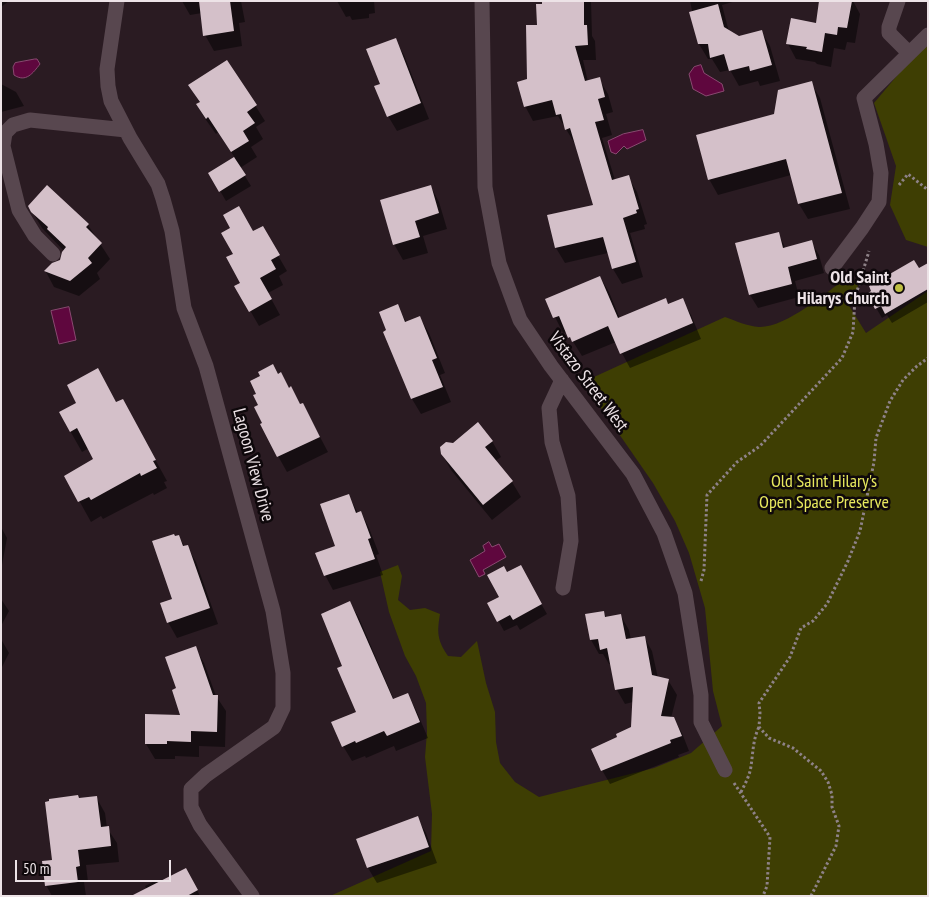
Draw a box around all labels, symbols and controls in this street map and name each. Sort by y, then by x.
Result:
place label: Old Saint Hilarys Church [797,267,889,310]
marker: Old Saint Hilarys Church [893,282,905,294]
street label: Vistazo Street West [543,328,633,436]
street label: Lagoon View Drive [228,406,278,524]
park label: Old Saint Hilary's Open Space Preserve [759,471,889,514]
scale bar [18,850,174,882]
text: 50 m [23,859,49,878]

